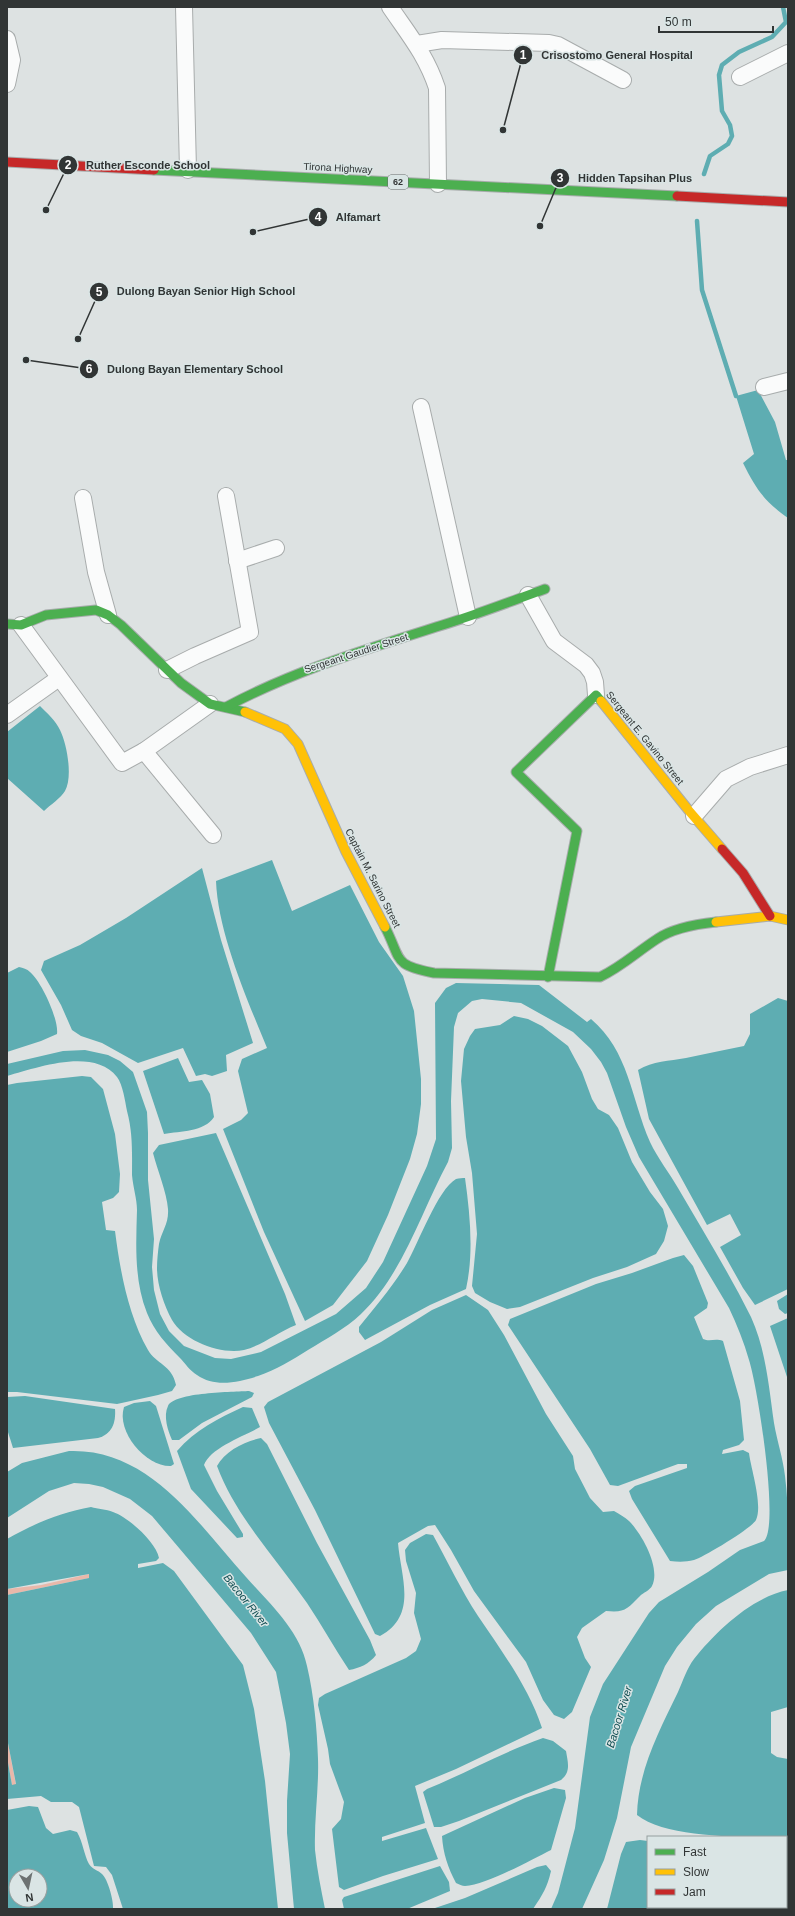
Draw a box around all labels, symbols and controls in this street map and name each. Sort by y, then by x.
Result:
scale bar [659,8,773,34]
text: 50 m [665,15,692,29]
callout: Crisostomo General Hospital [513,44,700,67]
text: 1 [520,48,527,62]
text: Crisostomo General Hospital [541,49,693,61]
callout: Ruther Esconde School [58,153,218,176]
text: 2 [65,158,72,172]
text: Ruther Esconde School [86,159,210,171]
street label: Tirona Highway [303,161,373,175]
callout: Hidden Tapsihan Plus [550,167,700,190]
text: 3 [557,171,564,185]
text: Hidden Tapsihan Plus [578,172,692,184]
road number: 62 [388,175,408,189]
callout: Alfamart [308,206,389,229]
text: 4 [315,210,322,224]
text: Alfamart [336,211,381,223]
callout: Dulong Bayan Senior High School [89,280,303,303]
text: 5 [96,285,103,299]
text: Dulong Bayan Senior High School [117,285,295,297]
callout: Dulong Bayan Elementary School [79,358,291,381]
text: 6 [86,362,93,376]
text: Dulong Bayan Elementary School [107,363,283,375]
street label: Sergeant Gaudier Street [303,631,409,675]
street label: Sergeant E. Gavino Street [604,689,686,787]
street label: Captain M. Sarino Street [343,827,403,929]
water label: Bacoor River [221,1572,272,1630]
water label: Bacoor River [604,1684,634,1749]
legend [647,1836,787,1908]
text: Fast [683,1845,707,1859]
text: Slow [683,1865,709,1879]
north arrow [8,1868,48,1908]
text: Jam [683,1885,706,1899]
text: N [25,1891,34,1904]

